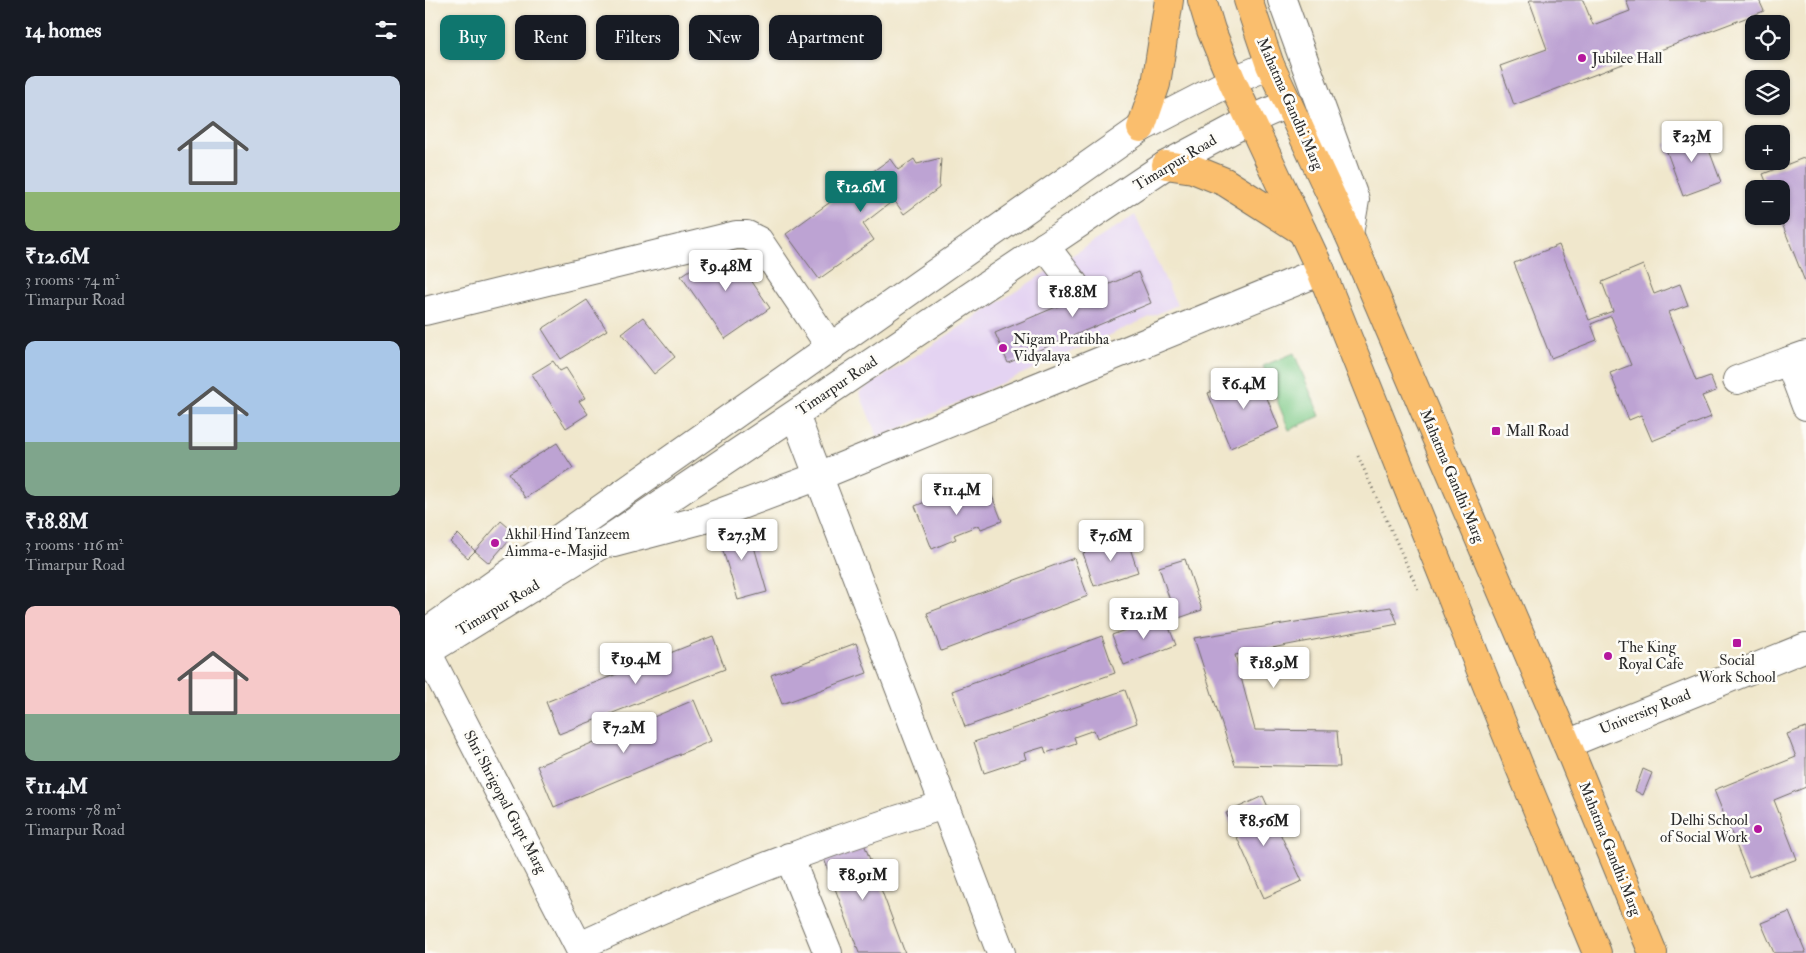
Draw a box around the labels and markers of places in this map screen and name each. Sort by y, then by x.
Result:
place label: Jubilee Hall [1591,49,1663,69]
marker: Jubilee Hall [1576,52,1588,64]
pin: ₹23M [1662,120,1722,163]
pin: ₹12.6M [820,170,902,213]
pin: ₹9.48M [685,250,767,292]
pin: ₹18.8M [1032,276,1114,318]
place label: Nigam Pratibha Vidyalaya [1013,330,1110,366]
marker: Nigam Pratibha Vidyalaya [997,342,1009,354]
pin: ₹6.4M [1209,368,1279,410]
place label: Mall Road [1506,422,1569,441]
marker: Mall Road [1490,425,1502,437]
pin: ₹11.4M [916,474,998,516]
pin: ₹27.3M [701,518,783,561]
pin: ₹7.6M [1076,520,1146,562]
place label: Akhil Hind Tanzeem Aimma-e-Masjid [504,525,630,561]
marker: Akhil Hind Tanzeem Aimma-e-Masjid [489,537,501,549]
pin: ₹12.1M [1103,598,1185,640]
marker: Social Work School [1731,637,1743,649]
place label: The King Royal Cafe [1618,638,1684,674]
pin: ₹19.4M [595,642,677,685]
pin: ₹18.9M [1233,646,1315,689]
marker: The King Royal Cafe [1602,650,1614,662]
place label: Social Work School [1697,651,1776,687]
pin: ₹7.2M [589,712,659,754]
pin: ₹8.56M [1223,804,1305,847]
place label: Delhi School of Social Work [1660,811,1748,847]
marker: Delhi School of Social Work [1752,823,1764,835]
pin: ₹8.91M [822,858,904,901]

